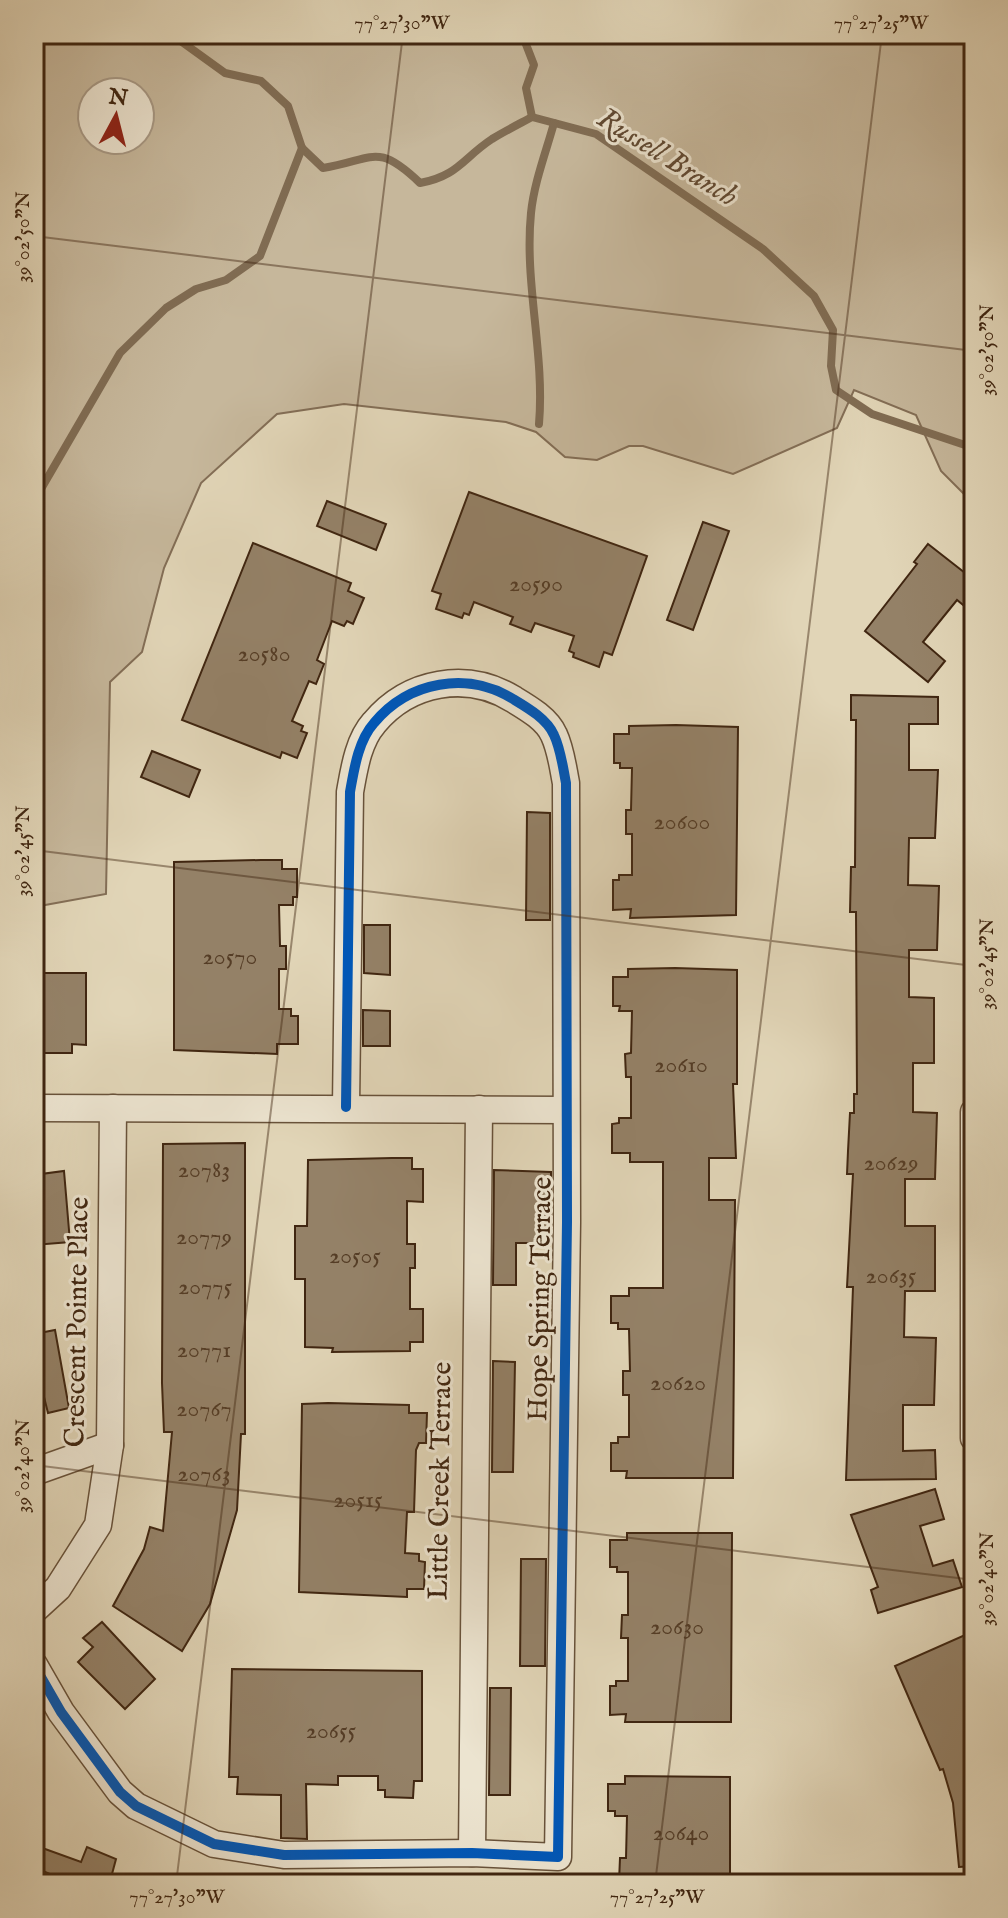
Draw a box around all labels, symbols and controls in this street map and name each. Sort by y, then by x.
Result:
text: 77°27'30"W [354,11,451,36]
text: 77°27'25"W [834,11,929,36]
north arrow [76,76,156,156]
text: N [106,83,129,113]
water label: Russell Branch [590,100,745,216]
text: 39°02'50"N [11,191,36,283]
text: 39°02'50"N [975,304,1000,396]
house number: 20590 [509,569,563,600]
house number: 20580 [238,639,290,670]
text: 39°02'45"N [11,805,36,897]
house number: 20600 [654,807,710,838]
text: 39°02'45"N [975,918,1000,1010]
house number: 20570 [203,942,257,973]
house number: 20610 [654,1050,708,1081]
house number: 20629 [864,1148,918,1179]
house number: 20783 [178,1155,230,1186]
street label: Hope Spring Terrace [521,1176,561,1422]
street label: Crescent Pointe Place [58,1196,98,1448]
house number: 20779 [176,1222,232,1253]
house number: 20505 [329,1241,381,1272]
house number: 20635 [866,1261,917,1292]
house number: 20775 [178,1272,232,1303]
house number: 20771 [177,1335,231,1366]
street label: Little Creek Terrace [421,1361,461,1600]
house number: 20620 [650,1368,706,1399]
house number: 20767 [176,1394,232,1425]
text: 39°02'40"N [11,1419,36,1513]
house number: 20763 [177,1459,231,1490]
house number: 20515 [333,1485,383,1516]
text: 39°02'40"N [975,1532,1000,1626]
house number: 20630 [650,1612,704,1643]
house number: 20655 [306,1716,357,1747]
house number: 20640 [653,1818,709,1849]
text: 77°27'30"W [129,1885,226,1910]
text: 77°27'25"W [610,1885,705,1910]

